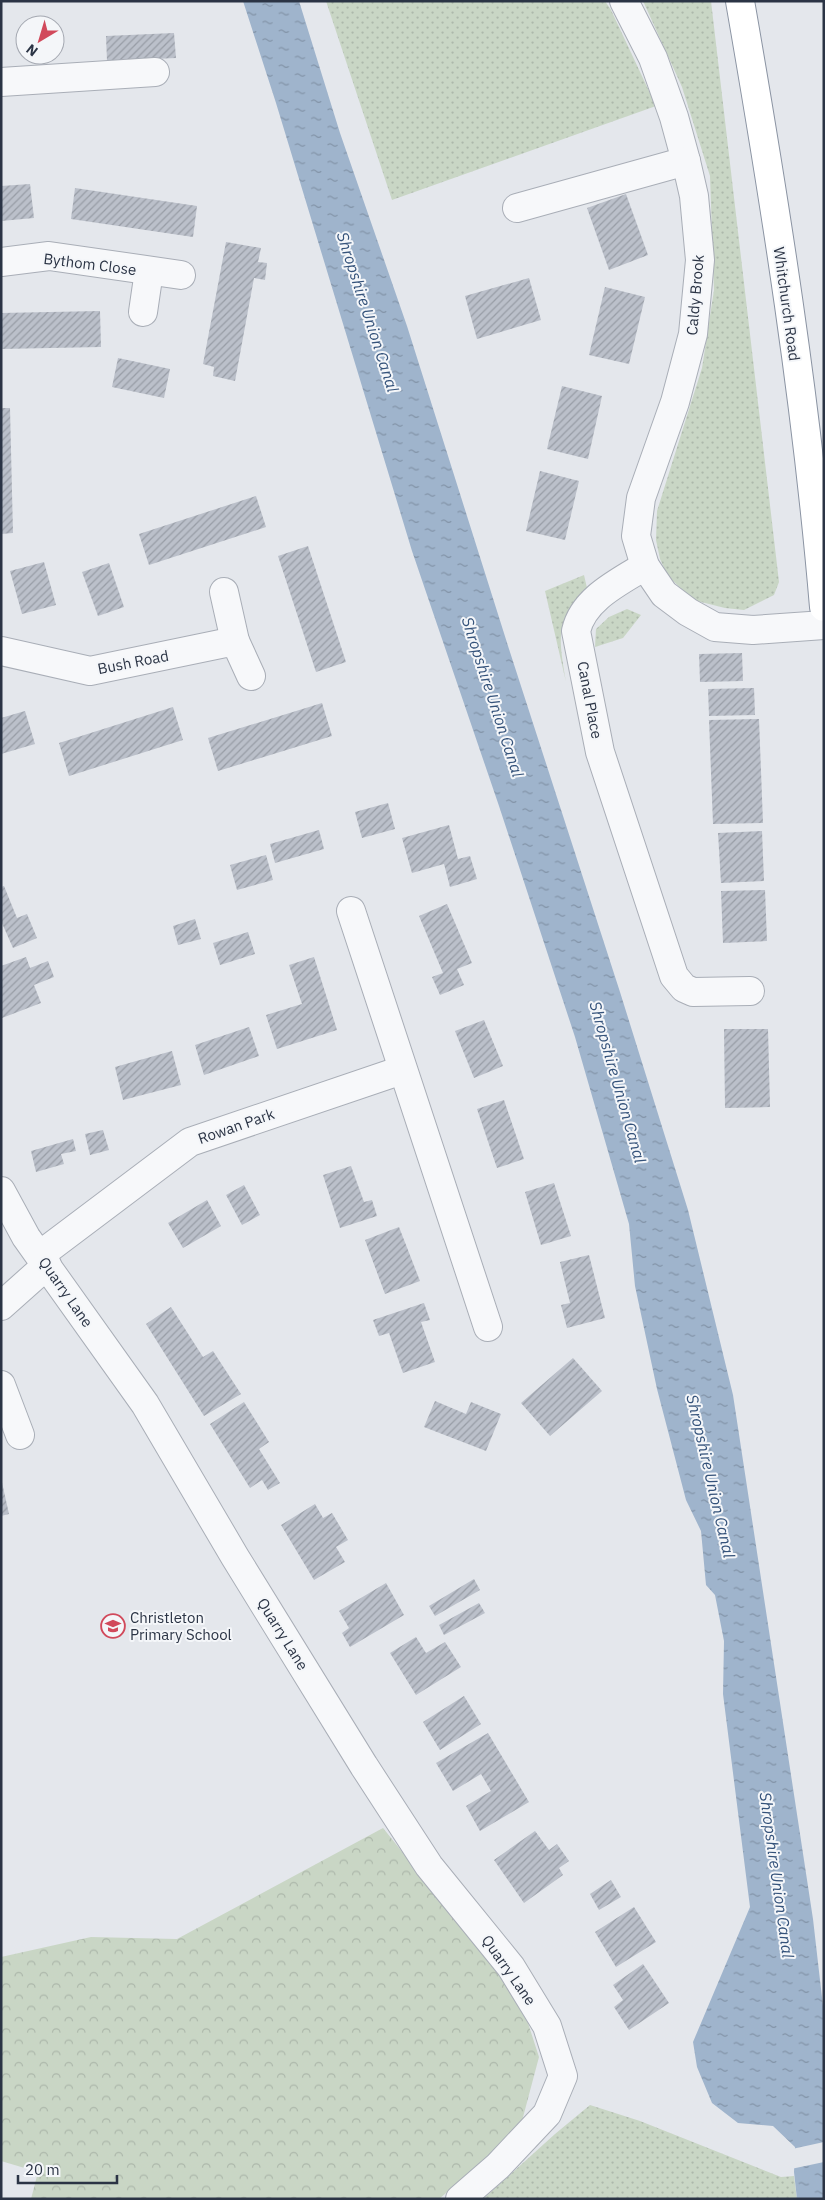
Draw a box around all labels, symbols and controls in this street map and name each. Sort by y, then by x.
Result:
north arrow [15,15,65,65]
text: N [22,40,42,60]
water label: Shropshire Union Canal [333,229,404,395]
street label: Whitchurch Road [770,246,804,362]
street label: Bythom Close [43,249,137,279]
street label: Caldy Brook [682,254,708,336]
water label: Shropshire Union Canal [458,614,529,780]
street label: Bush Road [96,646,170,678]
street label: Canal Place [573,660,607,740]
water label: Shropshire Union Canal [585,999,651,1166]
street label: Rowan Park [195,1104,277,1148]
street label: Quarry Lane [35,1253,97,1331]
water label: Shropshire Union Canal [682,1392,740,1560]
street label: Quarry Lane [253,1594,313,1674]
place label: Christleton Primary School [130,1608,232,1644]
school or university icon: Christleton Primary School [100,1613,126,1639]
water label: Shropshire Union Canal [755,1791,799,1960]
street label: Quarry Lane [478,1931,540,2009]
scale bar [18,2152,116,2184]
text: 20 m [25,2160,60,2179]

